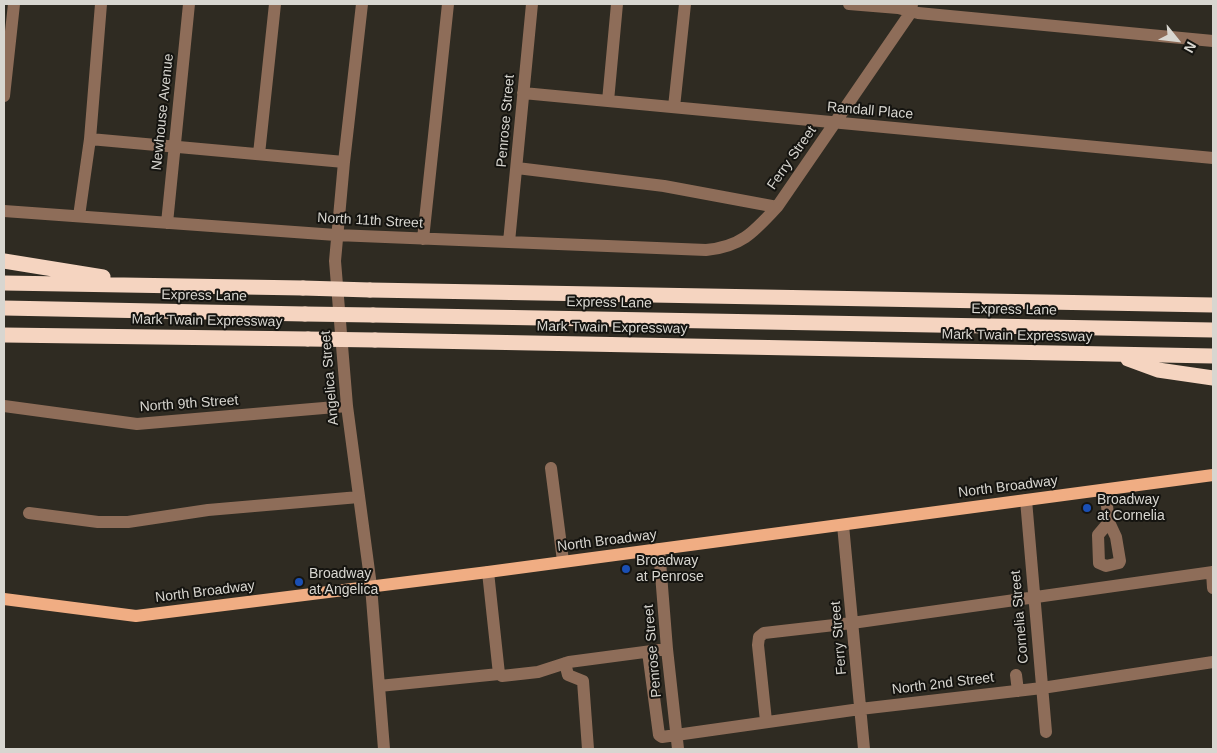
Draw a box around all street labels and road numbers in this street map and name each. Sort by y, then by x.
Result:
street label: Newhouse Avenue [149,53,177,171]
street label: Penrose Street [494,74,518,168]
street label: Randall Place [826,99,914,123]
street label: Ferry Street [764,123,820,193]
street label: North 11th Street [317,210,423,232]
street label: Express Lane [161,287,247,305]
street label: Express Lane [566,294,652,312]
street label: Express Lane [971,301,1057,319]
street label: Mark Twain Expressway [131,311,283,331]
street label: Mark Twain Expressway [536,318,688,338]
street label: Mark Twain Expressway [941,326,1093,346]
street label: Angelica Street [317,330,343,426]
street label: North 9th Street [139,392,239,416]
street label: North Broadway [957,473,1059,501]
street label: North Broadway [556,527,658,555]
street label: Cornelia Street [1008,570,1032,664]
street label: North Broadway [154,578,256,606]
street label: Ferry Street [827,600,851,676]
street label: Penrose Street [641,604,665,698]
street label: North 2nd Street [891,669,995,699]

